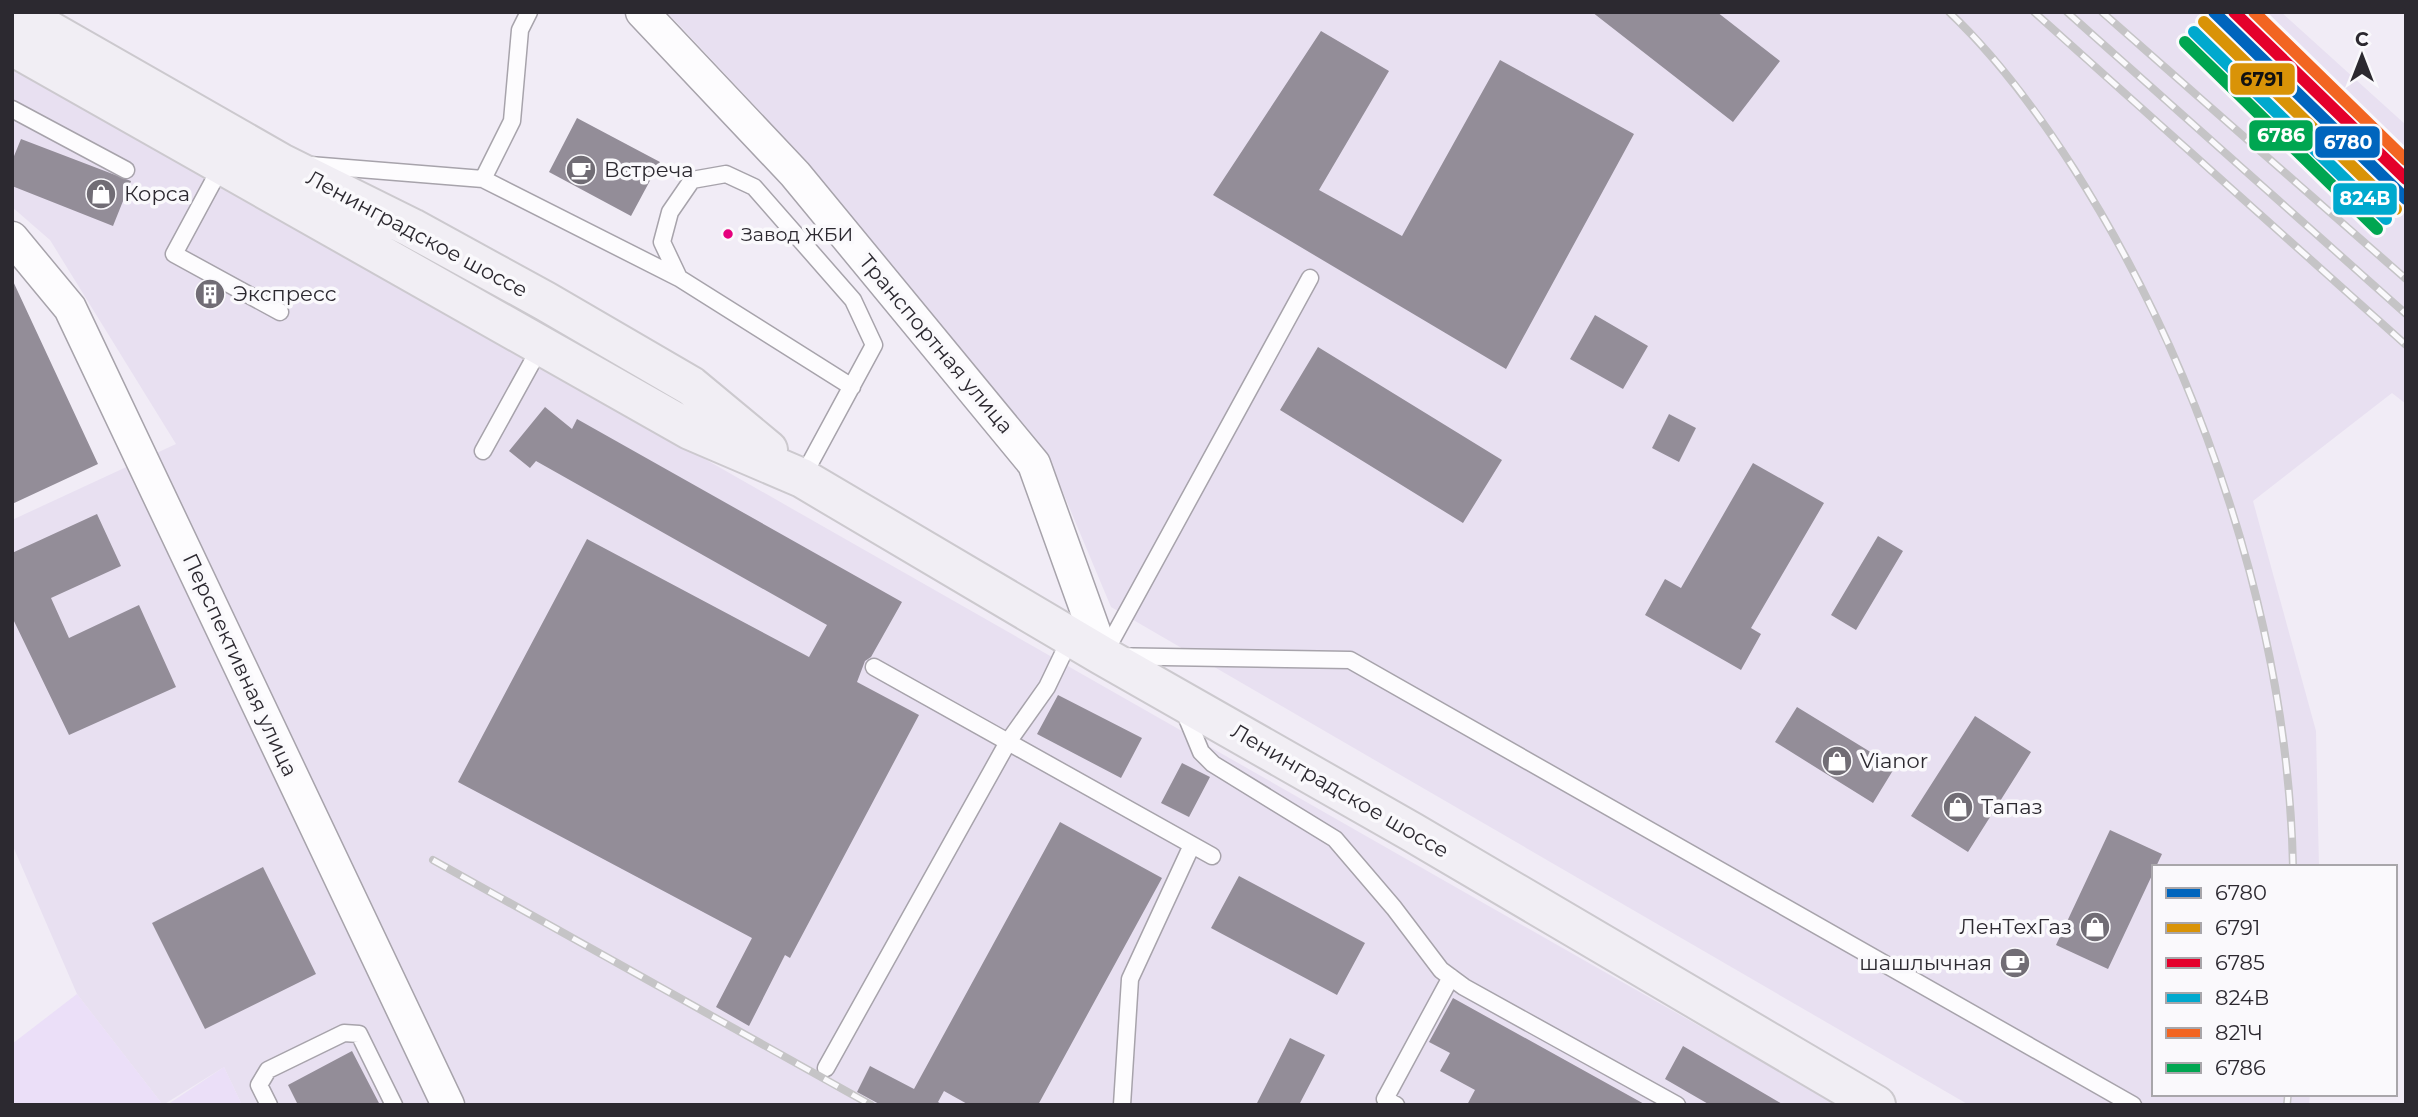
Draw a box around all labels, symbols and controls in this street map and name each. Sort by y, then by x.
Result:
north arrow [2327,21,2397,91]
text: С [2355,28,2369,51]
line badge: 6791 [2229,62,2296,96]
text: 6791 [2240,68,2284,91]
line badge: 6786 [2248,119,2314,152]
text: 6786 [2257,124,2305,147]
line badge: 6780 [2314,125,2381,159]
text: 6780 [2324,131,2373,154]
cafe icon: Встреча [564,153,598,187]
place label: Встреча [604,157,693,182]
street label: Ленинградское шоссе [302,165,532,303]
shop icon: Корса [84,177,118,211]
place label: Корса [124,181,190,206]
line badge: 824В [2332,182,2398,216]
text: 824В [2340,187,2390,210]
place label: Завод ЖБИ [741,223,853,246]
marker: Завод ЖБИ [721,227,735,241]
street label: Транспортная улица [854,249,1019,438]
building icon: Экспресс [193,277,227,311]
place label: Экспресс [233,281,337,306]
street label: Перспективная улица [178,549,303,780]
street label: Ленинградское шоссе [1227,718,1453,863]
shop icon: Vianor [1820,744,1854,778]
place label: Vianor [1860,748,1928,773]
shop icon: Тапаз [1941,790,1975,824]
place label: Тапаз [1981,794,2043,819]
legend [2152,865,2397,1096]
text: 6780 [2215,880,2267,905]
shop icon: ЛенТехГаз [2078,910,2112,944]
place label: ЛенТехГаз [1959,914,2072,939]
text: 6791 [2215,915,2260,940]
cafe icon: шашлычная [1998,946,2032,980]
place label: шашлычная [1859,950,1992,975]
text: 6785 [2215,950,2265,975]
text: 824В [2215,985,2269,1010]
text: 821Ч [2215,1020,2263,1045]
text: 6786 [2215,1055,2266,1080]

